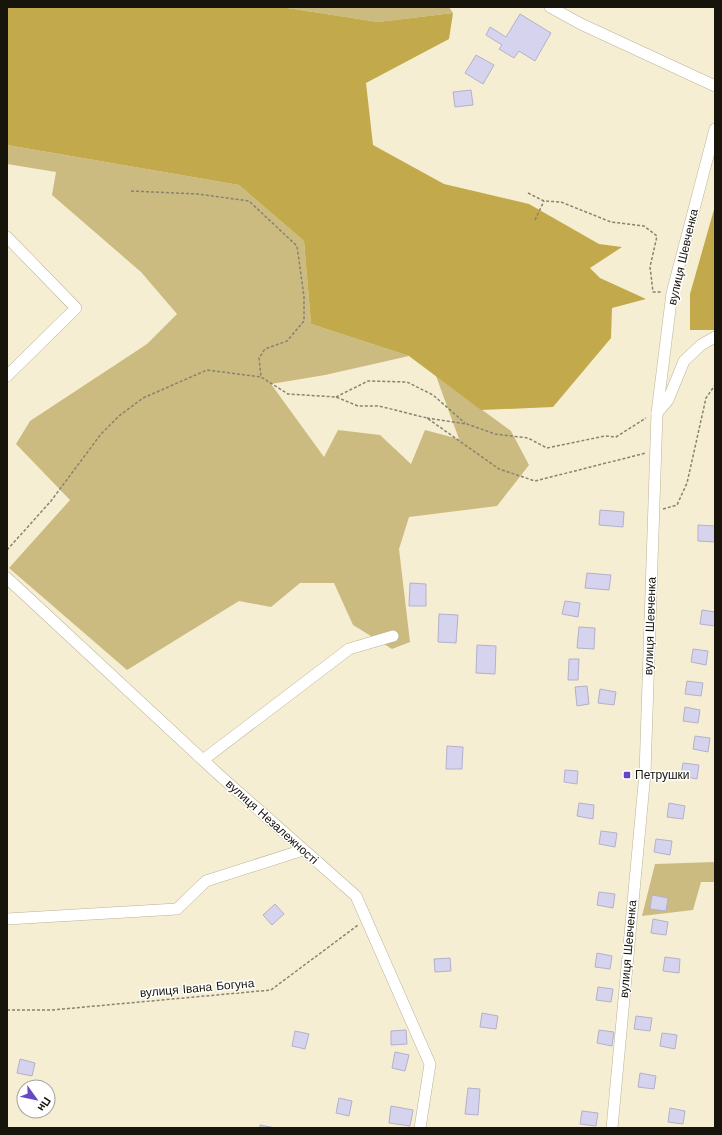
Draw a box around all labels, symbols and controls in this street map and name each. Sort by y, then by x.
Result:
street label: вулиця Шевченка [665,207,701,306]
street label: вулиця Шевченка [641,576,659,675]
place label: Петрушки [635,768,690,782]
marker: Петрушки [622,770,632,780]
street label: вулиця Незалежності [223,777,321,867]
street label: вулиця Шевченка [617,899,639,999]
street label: вулиця Івана Богуна [139,976,255,1000]
north arrow [16,1079,56,1119]
text: Пн [35,1095,53,1114]

